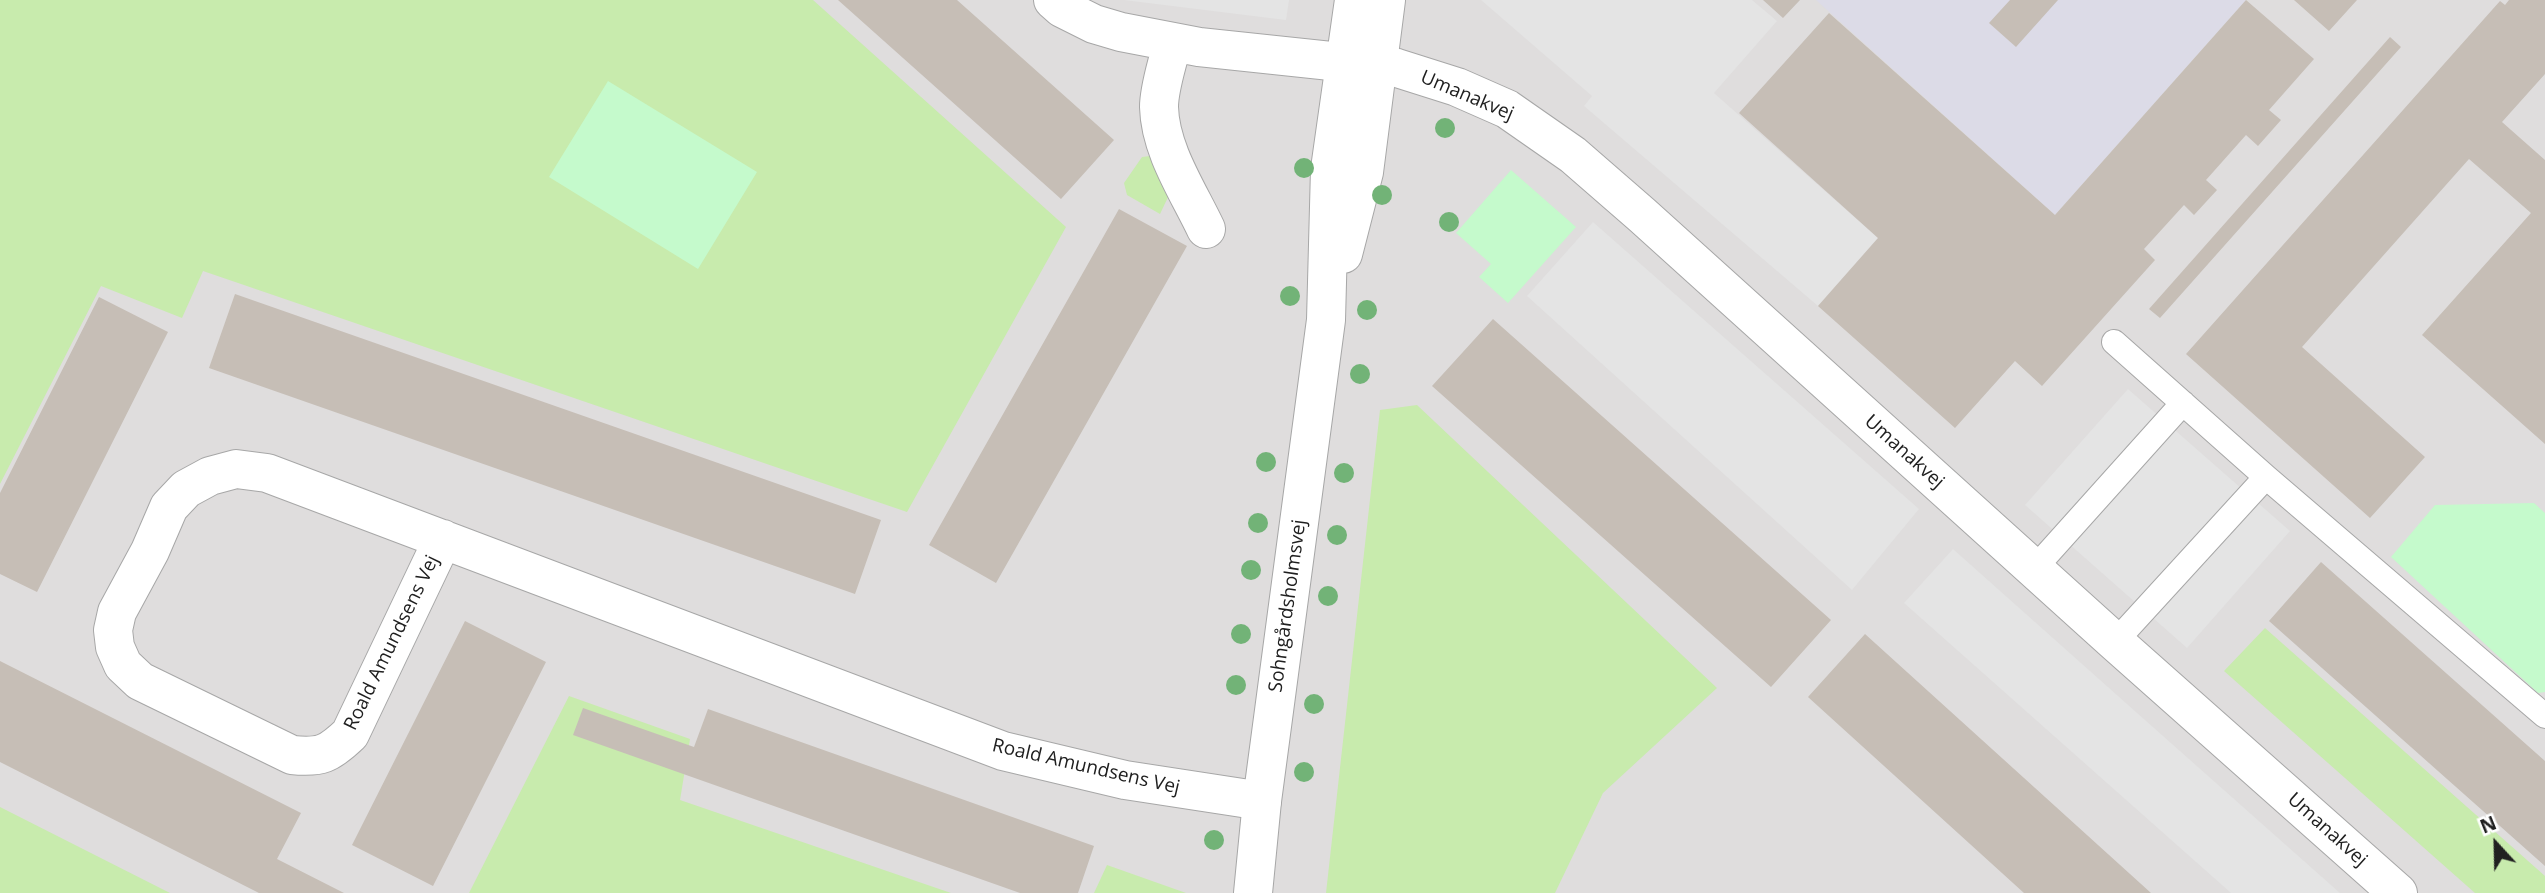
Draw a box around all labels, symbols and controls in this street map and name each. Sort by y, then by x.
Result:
street label: Umanakvej [1417,66,1517,126]
street label: Umanakvej [1860,410,1948,494]
street label: Sohngårdsholmsvej [1265,518,1311,694]
street label: Roald Amundsens Vej [340,552,444,734]
street label: Roald Amundsens Vej [990,734,1182,800]
street label: Umanakvej [2283,788,2371,872]
north arrow [2461,809,2531,879]
text: N [2476,810,2500,839]

